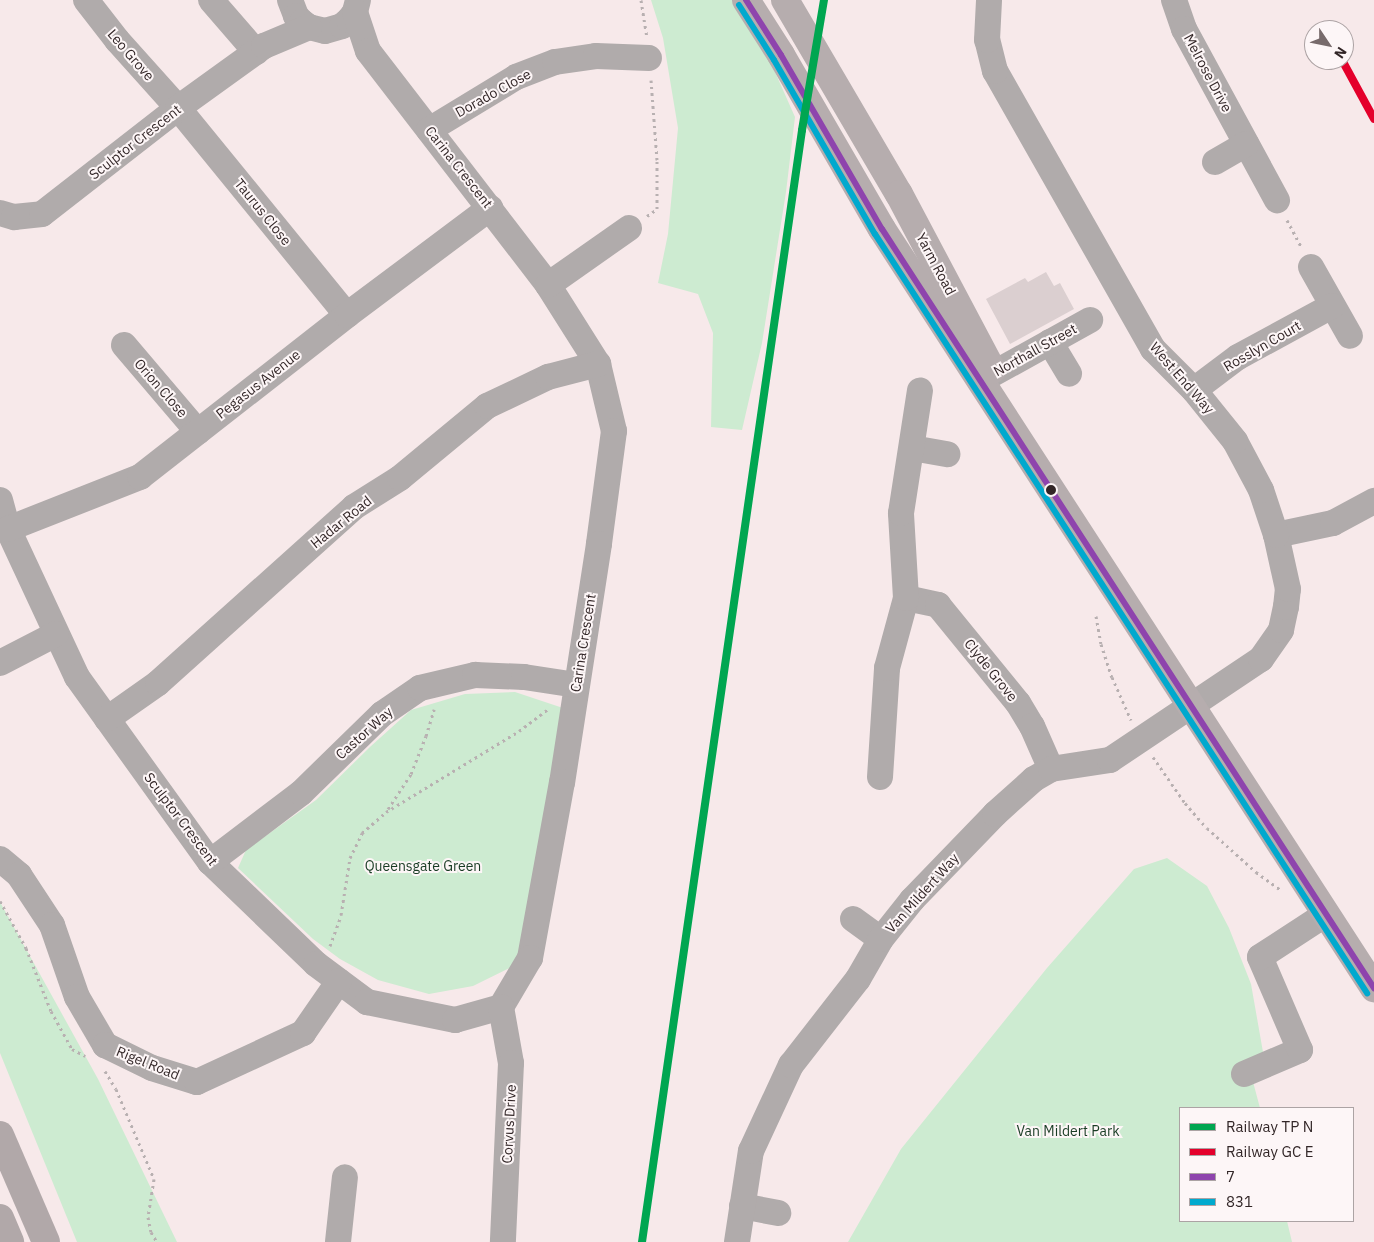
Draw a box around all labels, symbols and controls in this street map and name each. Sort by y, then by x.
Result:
north arrow [1304,20,1354,70]
street label: Leo Grove [104,26,158,84]
street label: Melrose Drive [1180,31,1236,115]
text: N [1330,44,1351,62]
street label: Dorado Close [452,65,534,121]
street label: Sculptor Crescent [86,101,184,183]
street label: Carina Crescent [422,123,496,211]
street label: Taurus Close [231,175,295,249]
street label: Yarm Road [913,230,959,298]
street label: Rosslyn Court [1220,317,1304,375]
street label: Northall Street [990,320,1080,380]
street label: West End Way [1146,339,1218,417]
street label: Pegasus Avenue [213,346,303,422]
street label: Orion Close [131,355,191,421]
unlabelled marker [1046,485,1056,495]
street label: Hadar Road [307,492,375,552]
street label: Carina Crescent [567,593,599,693]
street label: Clyde Grove [961,635,1021,705]
street label: Castor Way [332,703,396,763]
street label: Sculptor Crescent [141,769,221,869]
street label: Van Mildert Way [882,850,962,936]
park label: Queensgate Green [365,858,481,874]
street label: Rigel Road [114,1043,182,1083]
street label: Corvus Drive [499,1084,519,1164]
legend [1179,1107,1354,1222]
text: Railway TP N [1226,1117,1313,1136]
park label: Van Mildert Park [1016,1123,1120,1139]
text: Railway GC E [1226,1142,1314,1161]
text: 7 [1226,1167,1235,1186]
text: 831 [1226,1192,1253,1211]

